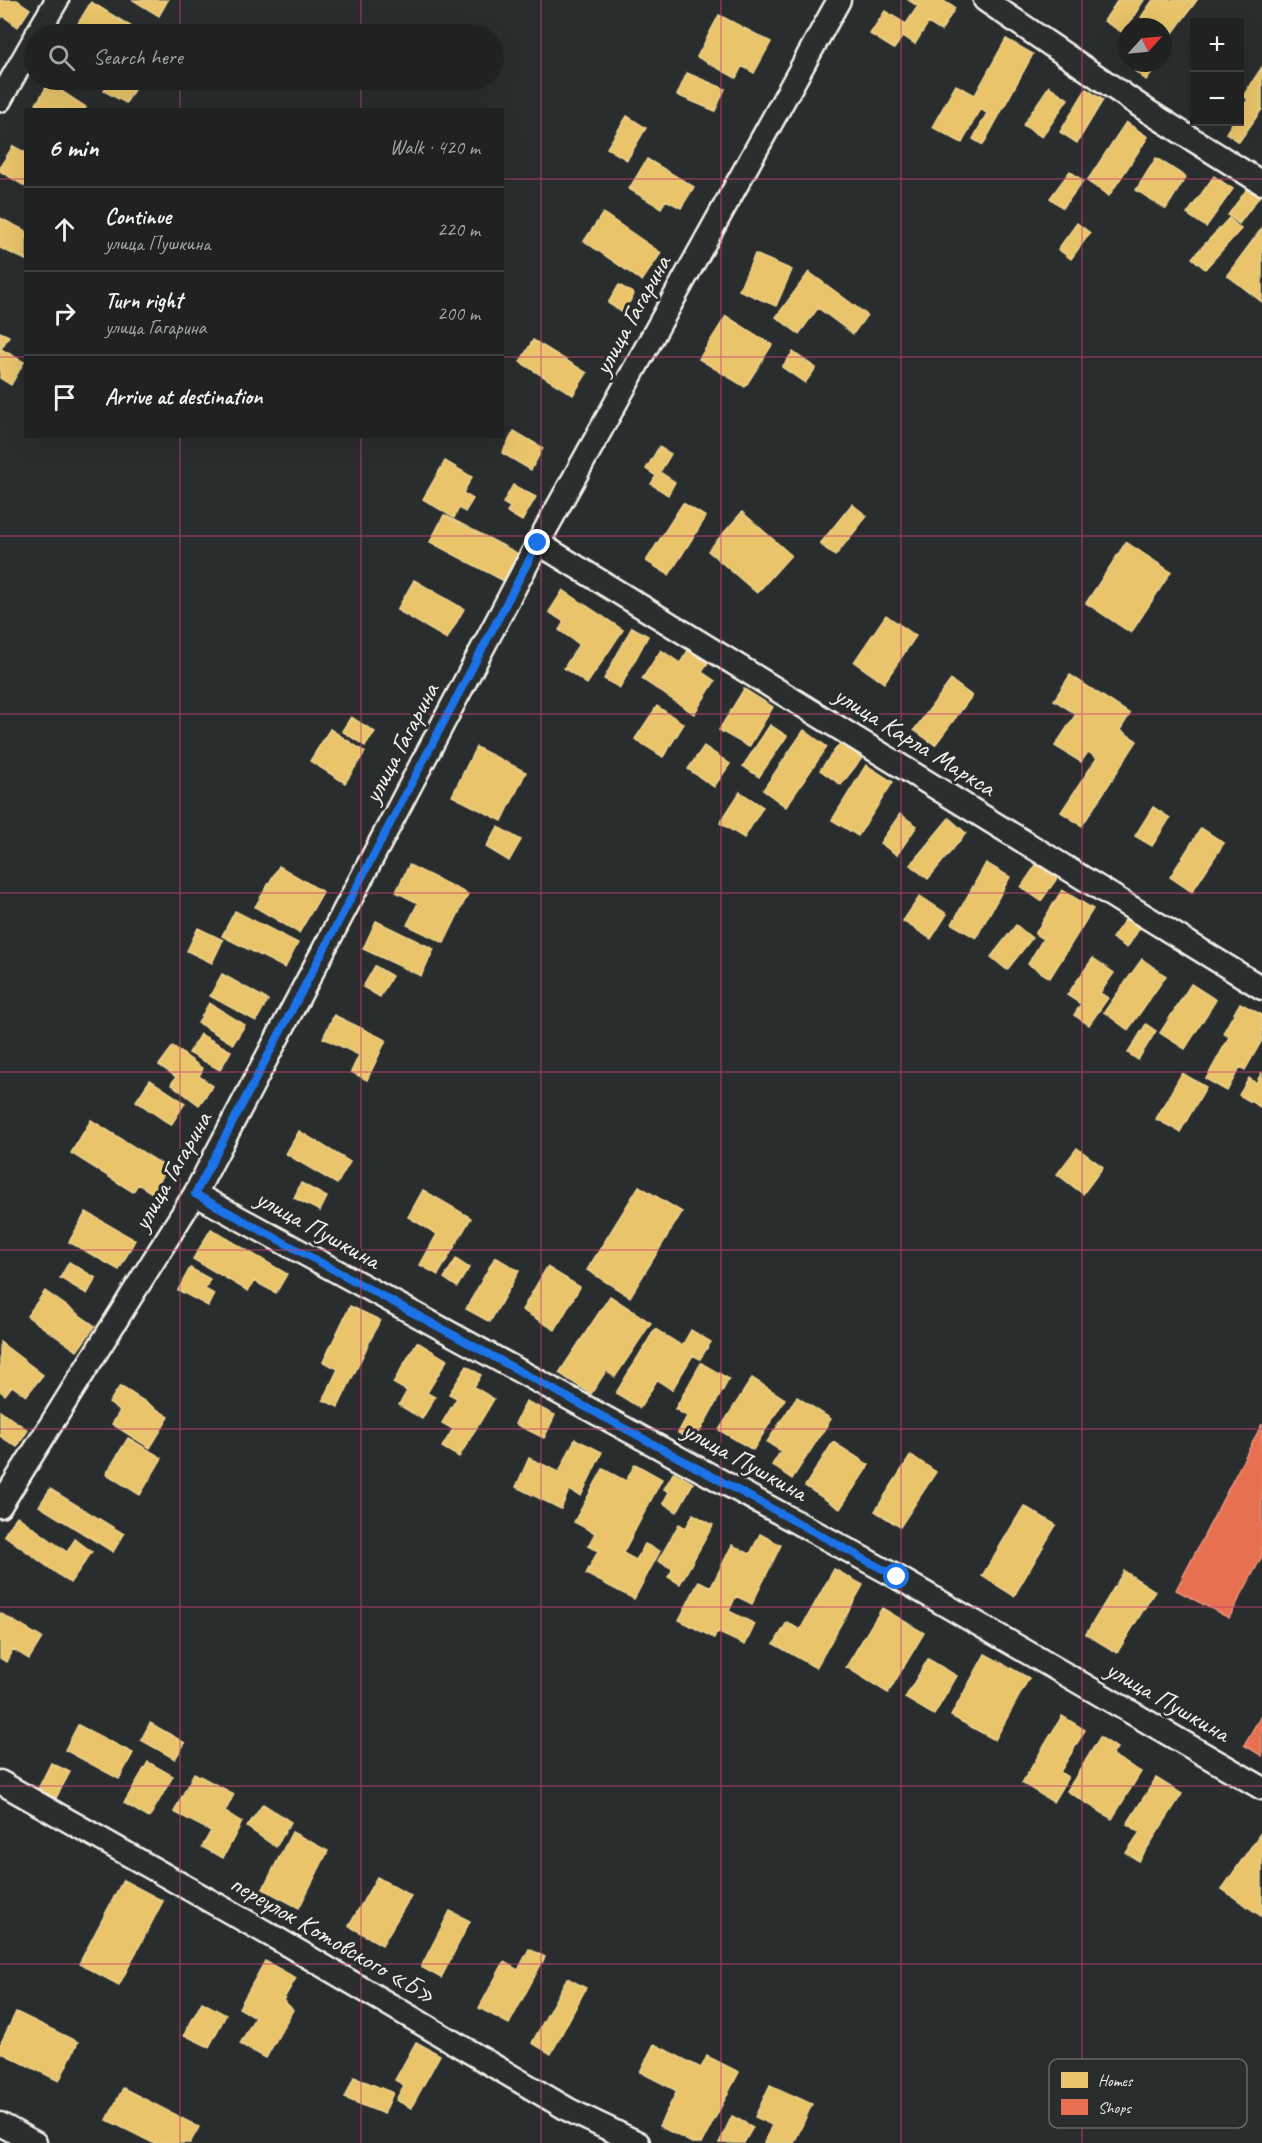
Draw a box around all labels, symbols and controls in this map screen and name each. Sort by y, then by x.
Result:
north arrow [1118,18,1172,72]
map controls [1190,18,1244,126]
button: + [1190,18,1244,72]
search box [24,24,504,90]
icon: search [45,41,78,74]
text: Search here [93,43,183,71]
button: − [1190,72,1244,126]
text: 6 min [48,131,98,164]
text: Walk · 420 m [390,135,480,160]
text: Continue [105,203,171,231]
icon: ahead [48,213,81,246]
text: 220 m [437,217,480,242]
text: улица Пушкина [105,231,211,256]
street label: улица Гагарина [585,248,679,382]
text: Turn right [105,287,182,315]
icon: right [48,297,81,330]
text: 200 m [437,301,480,326]
text: улица Гагарина [105,315,206,340]
icon: arrive [48,381,81,414]
text: Arrive at destination [105,383,262,411]
route end [524,529,550,555]
street label: улица Гагарина [355,676,447,811]
street label: улица Карла Маркса [826,677,1003,805]
street label: улица Гагарина [124,1104,220,1238]
street label: улица Пушкина [248,1180,388,1278]
street label: улица Пушкина [675,1412,815,1510]
route start [883,1563,909,1589]
street label: улица Пушкина [1099,1651,1238,1751]
street label: переулок Котовского «Б» [224,1867,442,2011]
legend [1049,2059,1247,2128]
text: Homes [1098,2071,1134,2091]
text: Shops [1098,2098,1132,2118]

